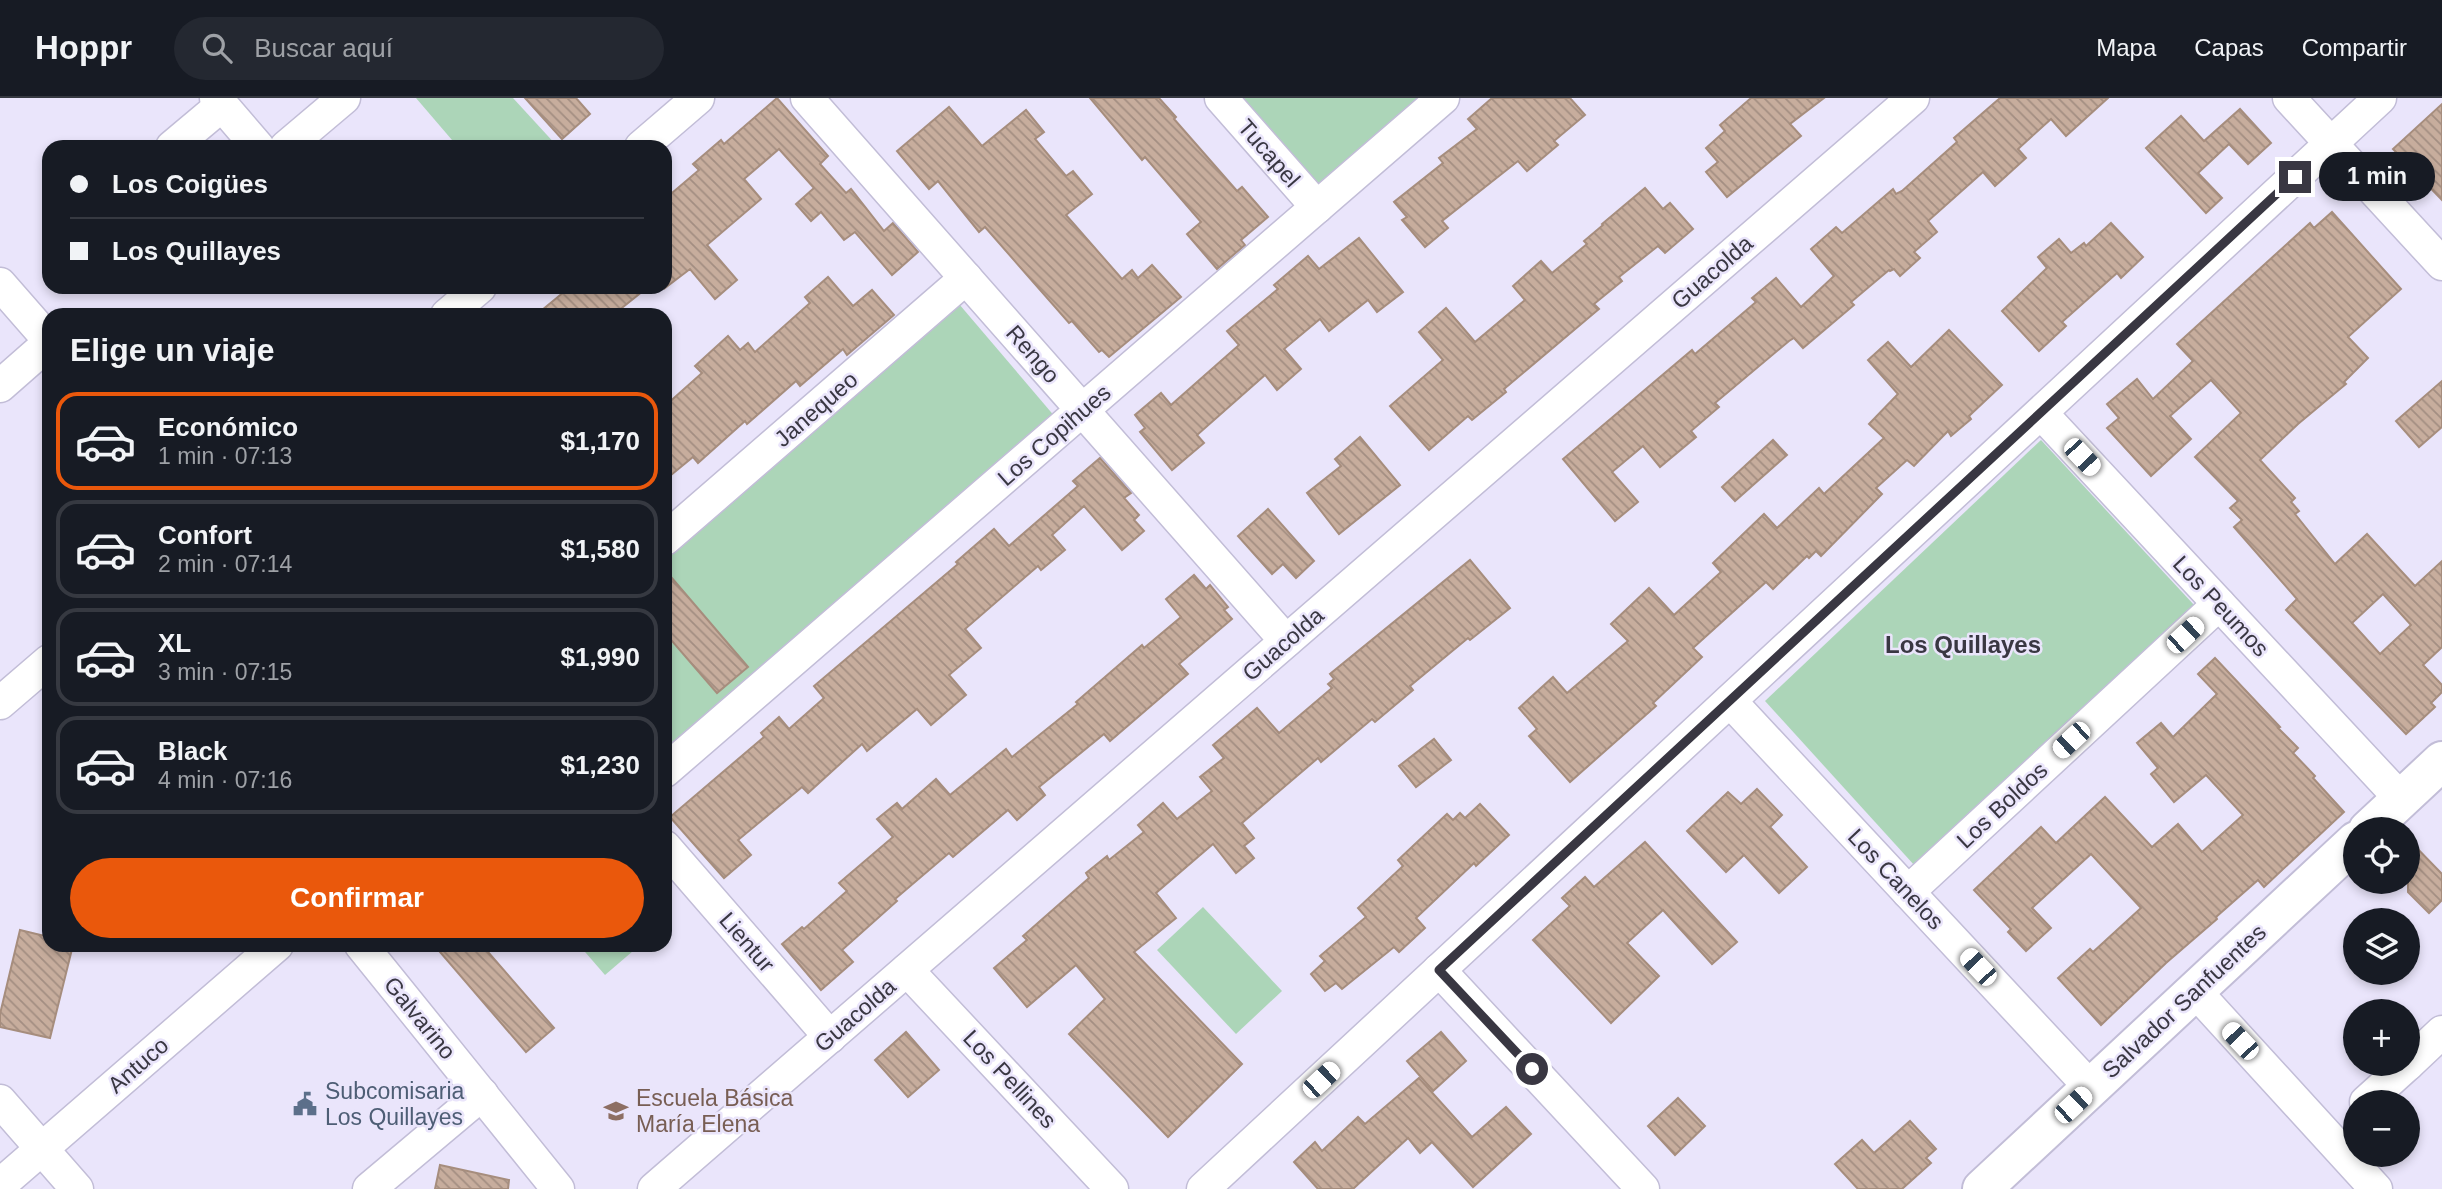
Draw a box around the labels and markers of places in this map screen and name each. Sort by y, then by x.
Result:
place label: Subcomisaria Los Quillayes [325,1078,465,1130]
place label: Escuela Básica María Elena [636,1085,793,1137]
public building icon: Subcomisaria Los Quillayes [291,1090,319,1118]
school or university icon: Escuela Básica María Elena [602,1097,630,1125]

